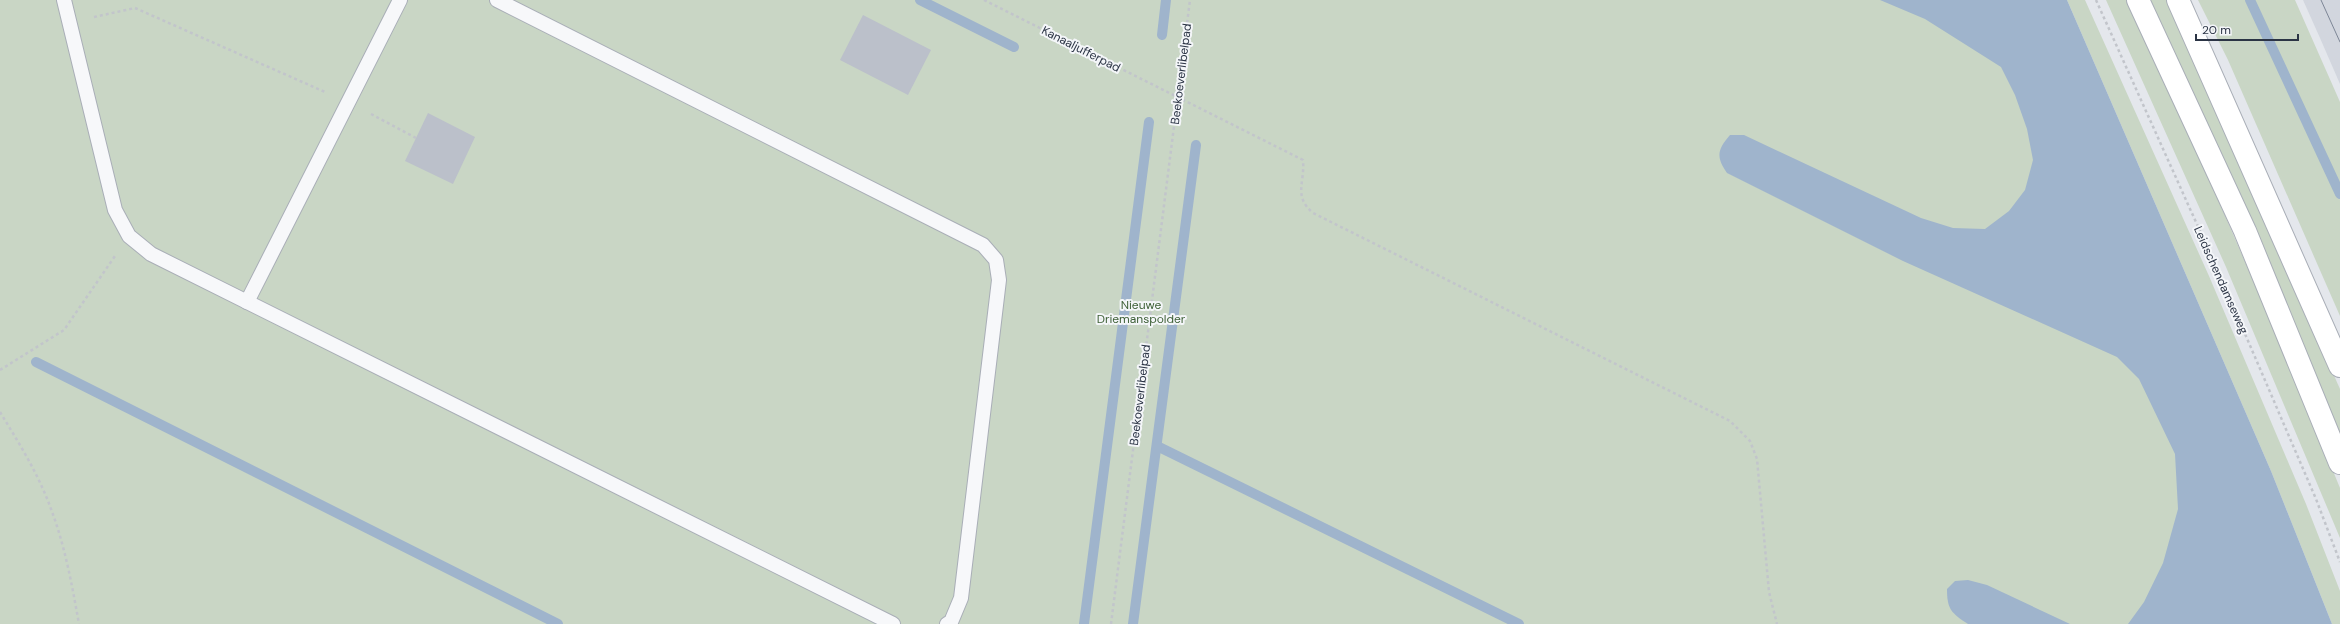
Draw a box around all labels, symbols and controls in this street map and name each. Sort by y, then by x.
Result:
scale bar [2196,16,2298,42]
street label: Kanaaljufferpad [1039,22,1123,76]
text: 20 m [2202,22,2231,38]
street label: Beekoeverlibelpad [1167,23,1195,125]
street label: Leidschendamseweg [2190,224,2252,337]
park label: Nieuwe Driemanspolder [1097,297,1186,327]
street label: Beekoeverlibelpad [1126,344,1154,446]

